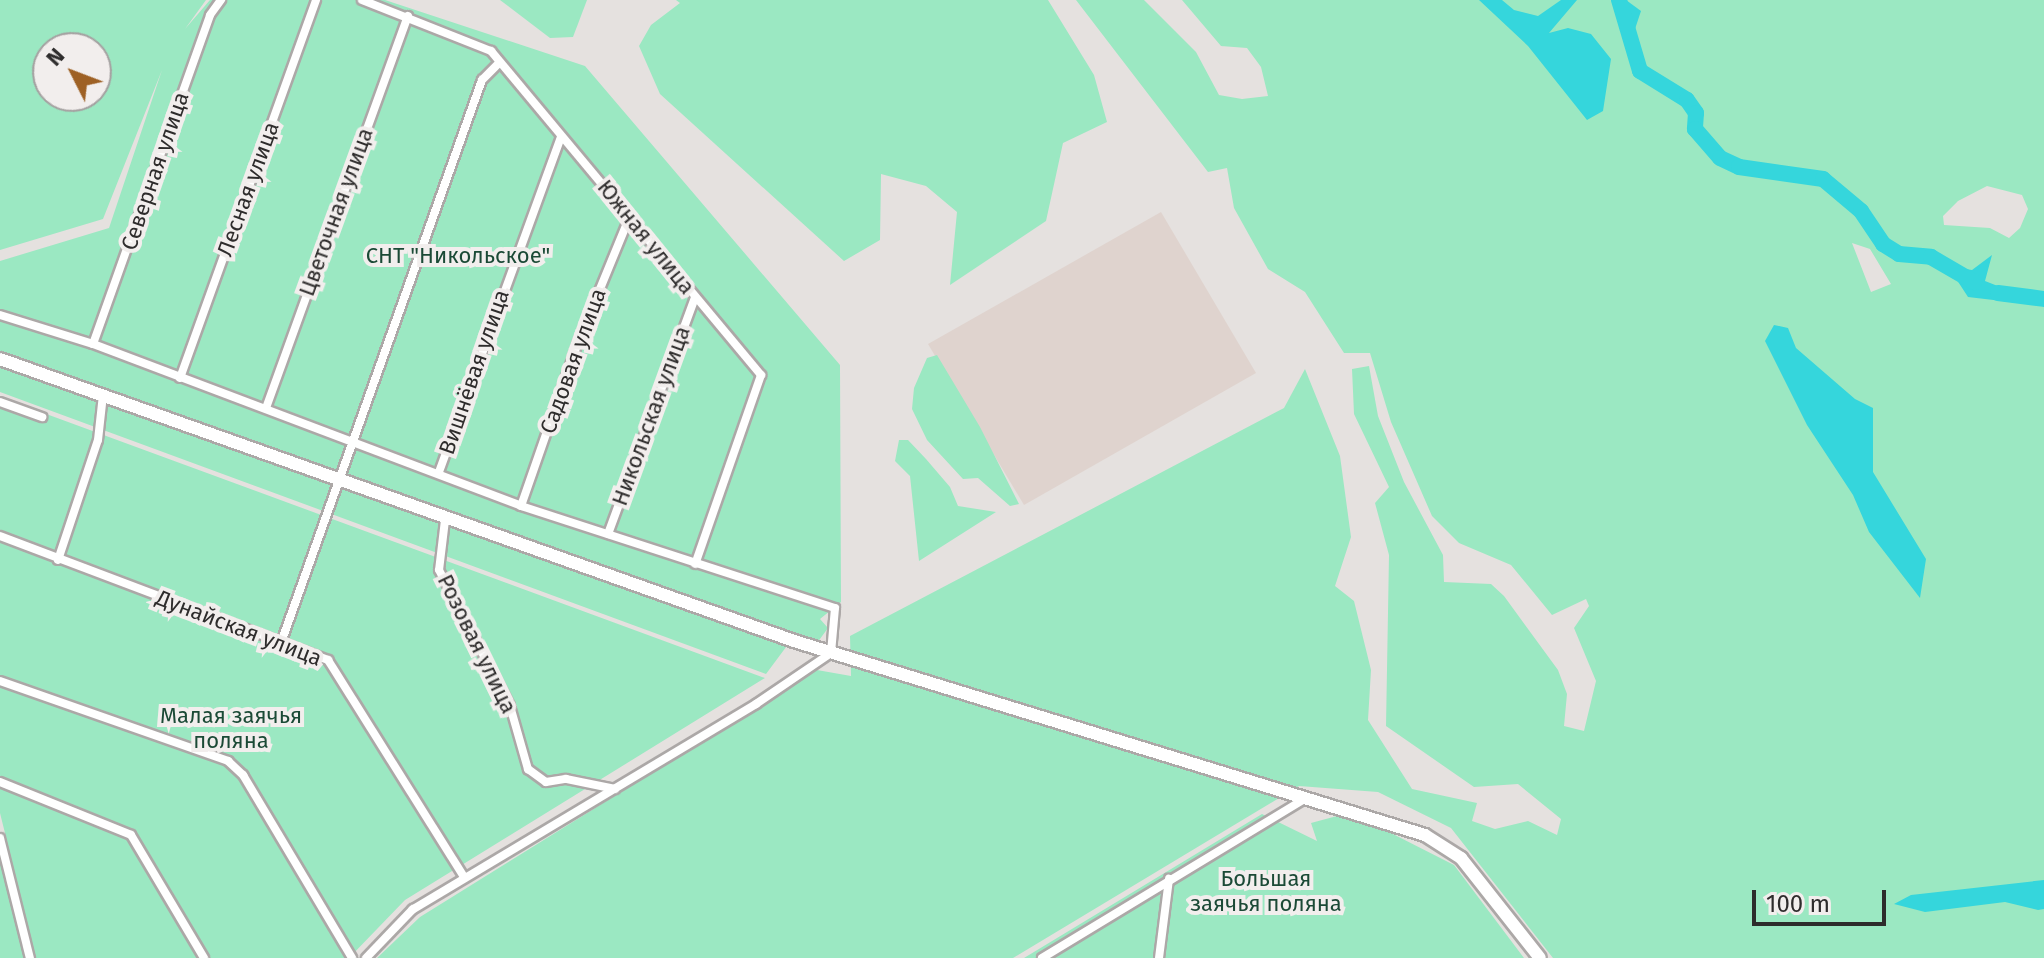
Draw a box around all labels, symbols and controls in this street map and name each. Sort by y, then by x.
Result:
north arrow [32,32,112,112]
text: N [40,42,70,71]
street label: Северная улица [116,88,194,254]
street label: Лесная улица [211,118,285,260]
street label: Цветочная улица [293,124,379,300]
street label: Южная улица [592,174,700,300]
park label: СНТ "Никольское" [366,243,550,269]
street label: Садовая улица [535,285,611,437]
street label: Вишнёвая улица [433,286,515,458]
street label: Никольская улица [606,323,696,509]
street label: Розовая улица [432,570,522,718]
street label: Дунайская улица [152,584,326,672]
park label: Малая заячья поляна [160,702,302,754]
park label: Большая заячья поляна [1190,865,1342,916]
scale bar [1756,874,1890,924]
text: 100 m [1766,890,1830,918]

